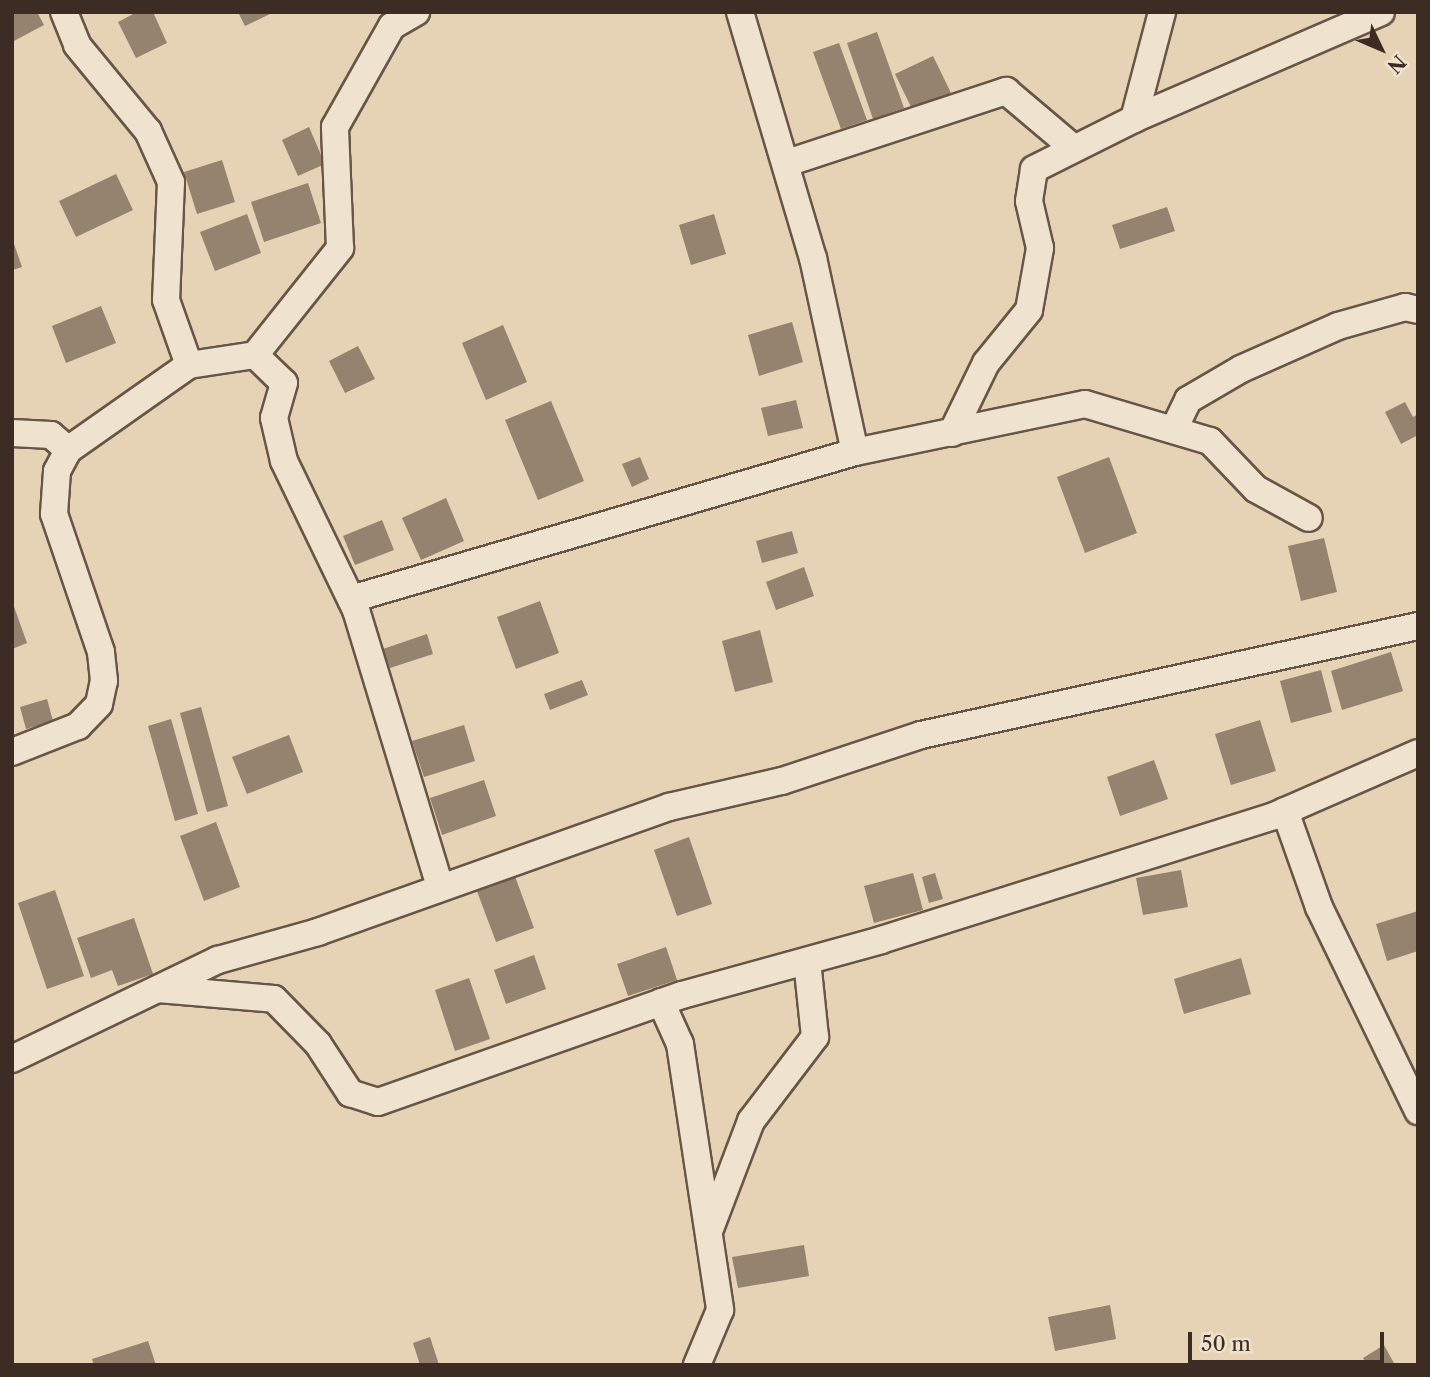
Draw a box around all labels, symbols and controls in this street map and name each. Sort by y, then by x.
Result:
north arrow [1346,14,1416,84]
text: N [1382,50,1410,78]
scale bar [1192,1318,1388,1362]
text: 50 m [1201,1331,1251,1356]

